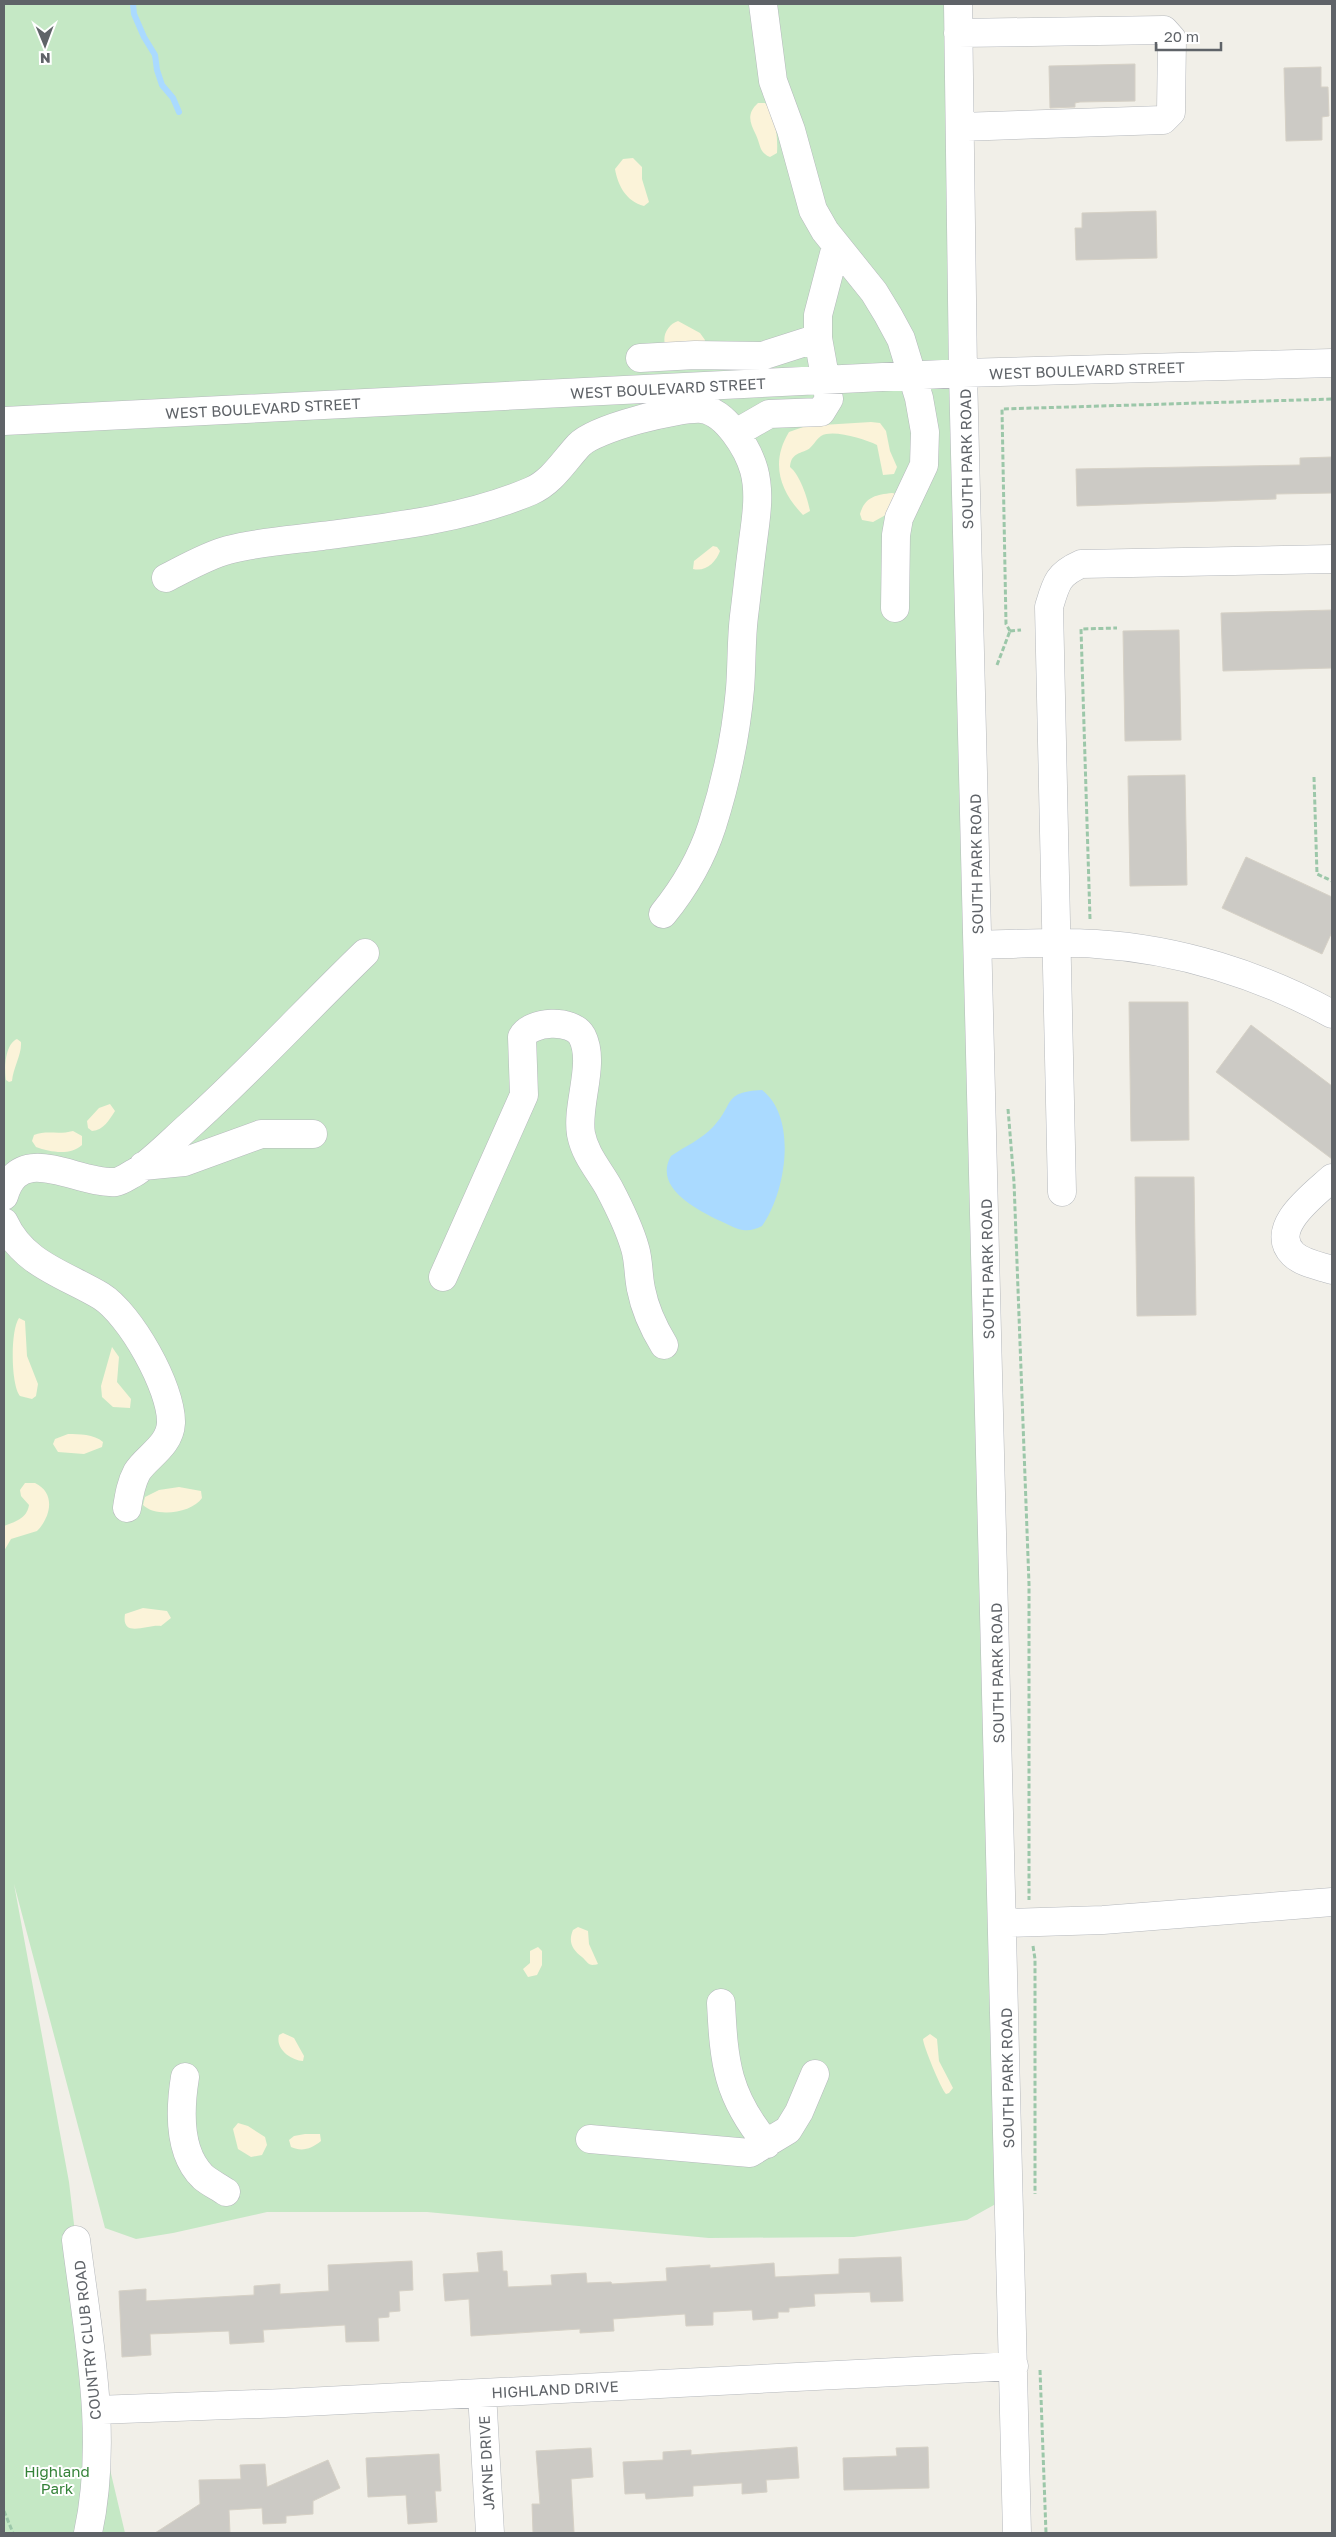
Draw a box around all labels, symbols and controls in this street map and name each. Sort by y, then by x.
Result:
north arrow [20,20,70,70]
scale bar [1156,20,1221,52]
text: 20 m [1164,27,1199,45]
text: N [40,50,51,67]
street label: WEST BOULEVARD STREET [989,358,1185,382]
street label: WEST BOULEVARD STREET [570,374,766,402]
street label: SOUTH PARK ROAD [956,389,976,529]
street label: WEST BOULEVARD STREET [165,394,361,422]
street label: SOUTH PARK ROAD [966,794,986,934]
street label: SOUTH PARK ROAD [977,1199,997,1339]
street label: SOUTH PARK ROAD [987,1603,1007,1743]
street label: SOUTH PARK ROAD [997,2008,1017,2148]
street label: COUNTRY CLUB ROAD [70,2259,104,2421]
street label: HIGHLAND DRIVE [491,2377,619,2401]
street label: JAYNE DRIVE [475,2415,497,2511]
park label: Highland Park [24,2462,90,2497]

